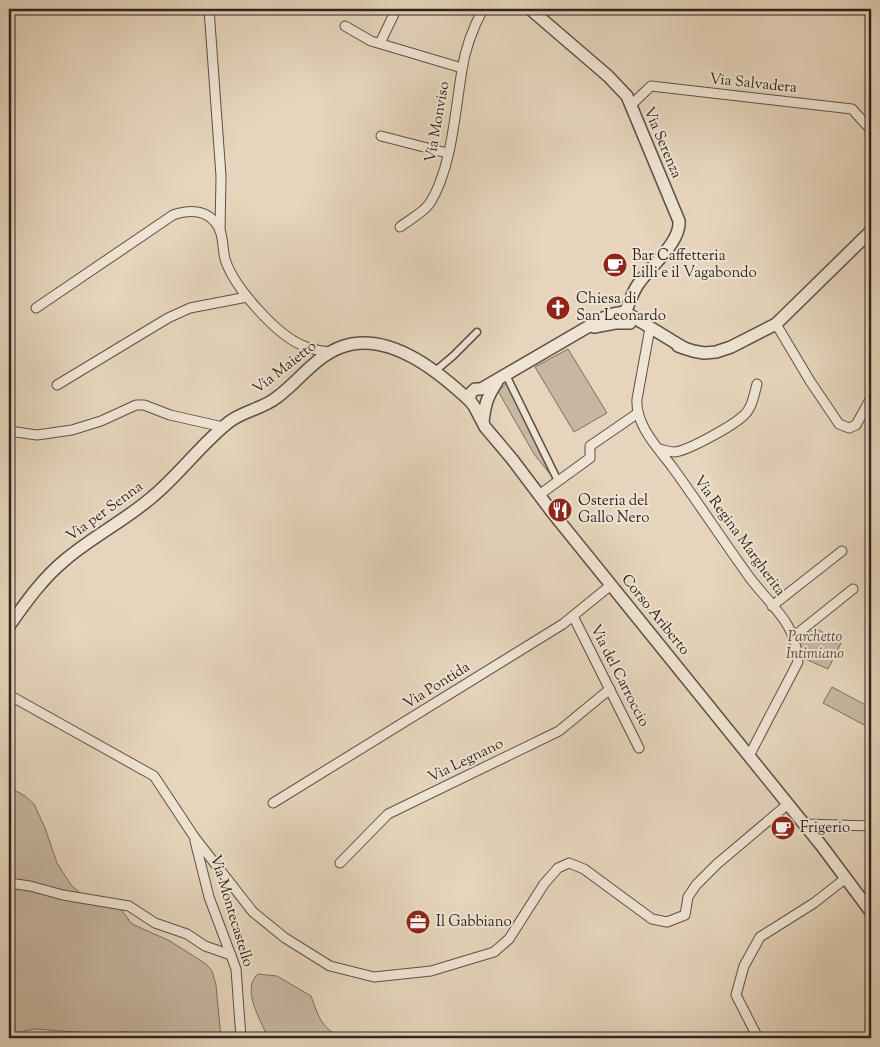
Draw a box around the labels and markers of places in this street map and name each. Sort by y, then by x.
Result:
place label: Bar Caffetteria Lilli e il Vagabondo [632,246,757,284]
cafe icon: Bar Caffetteria Lilli e il Vagabondo [602,252,628,278]
place label: Chiesa di San Leonardo [576,289,666,327]
church icon: Chiesa di San Leonardo [545,295,571,321]
place label: Osteria del Gallo Nero [578,491,649,529]
restaurant icon: Osteria del Gallo Nero [547,497,573,523]
cafe icon: Frigerio [770,815,796,841]
place label: Frigerio [800,818,850,839]
office icon: Il Gabbiano [405,909,431,935]
place label: Il Gabbiano [436,912,512,933]

